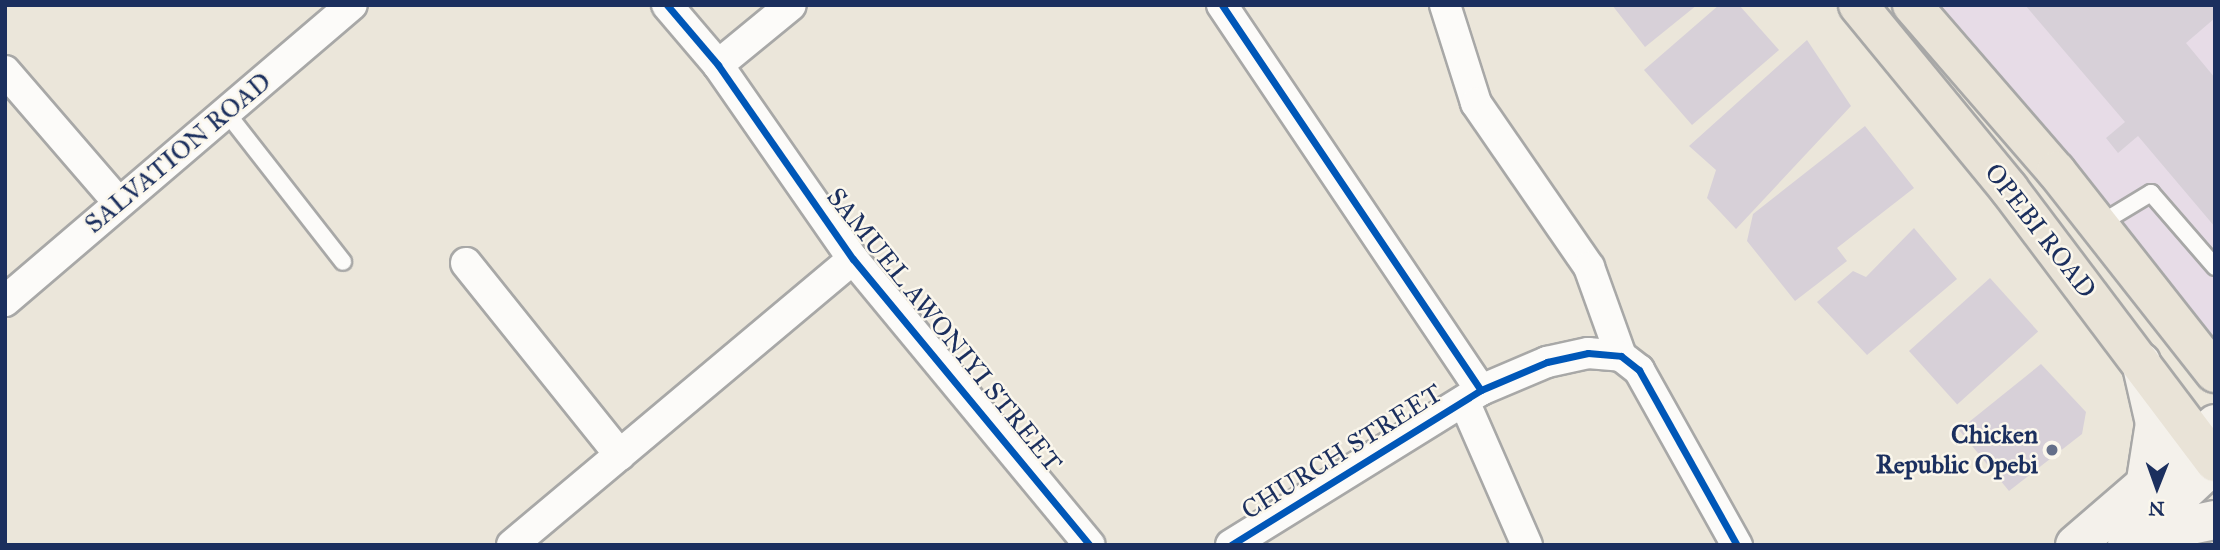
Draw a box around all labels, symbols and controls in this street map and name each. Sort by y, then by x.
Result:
street label: SALVATION ROAD [79,66,277,240]
street label: OPEBI ROAD [1978,158,2102,304]
street label: SAMUEL AWONIYI STREET [820,182,1068,478]
street label: CHURCH STREET [1236,378,1448,526]
place label: Chicken Republic Opebi [1876,419,2038,480]
marker: Chicken Republic Opebi [2044,442,2060,458]
north arrow [2122,452,2192,522]
text: N [2148,497,2165,520]

